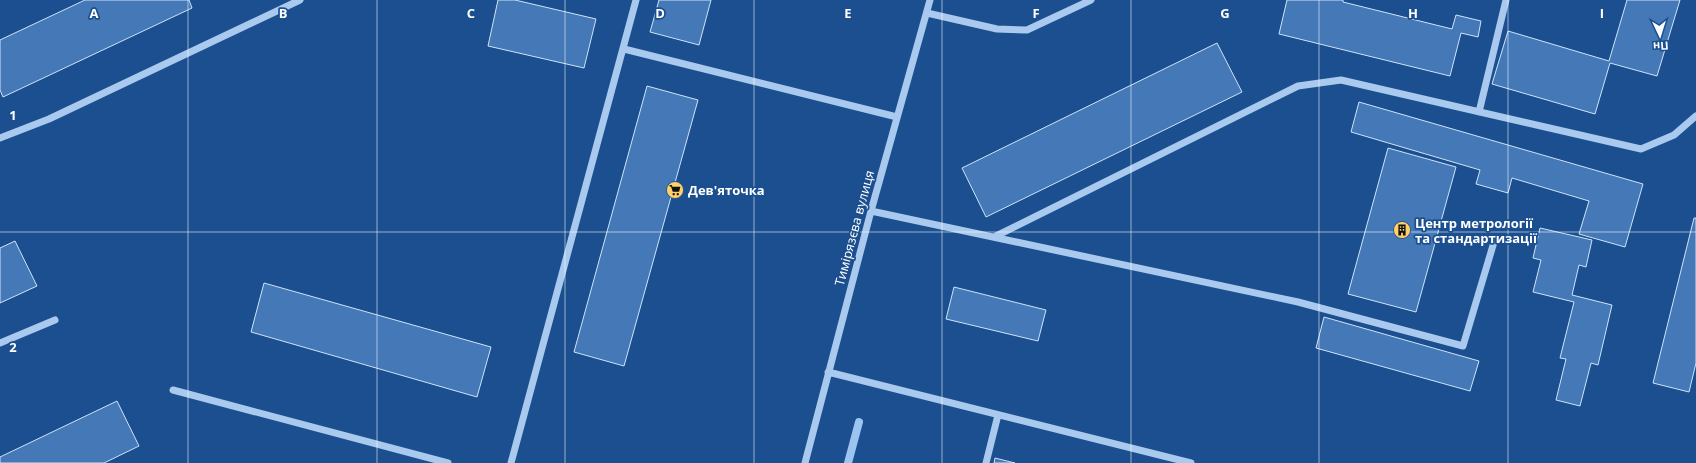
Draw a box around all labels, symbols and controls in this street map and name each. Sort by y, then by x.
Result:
text: A [90,4,99,22]
text: B [279,4,288,22]
text: C [467,4,475,22]
text: D [655,4,665,22]
text: E [844,4,852,22]
text: F [1032,4,1040,22]
text: G [1220,4,1230,22]
text: H [1408,4,1418,22]
text: I [1600,4,1604,22]
north arrow [1640,16,1680,56]
text: Пн [1652,38,1669,54]
text: 1 [9,106,17,124]
street label: Тимірязєва вулиця [830,168,878,288]
supermarket icon: Дев'яточка [665,180,685,200]
place label: Дев'яточка [688,181,765,199]
place label: Центр метрології та стандартизації [1415,214,1538,247]
building icon: Центр метрології та стандартизації [1392,220,1412,240]
text: 2 [9,338,17,356]

